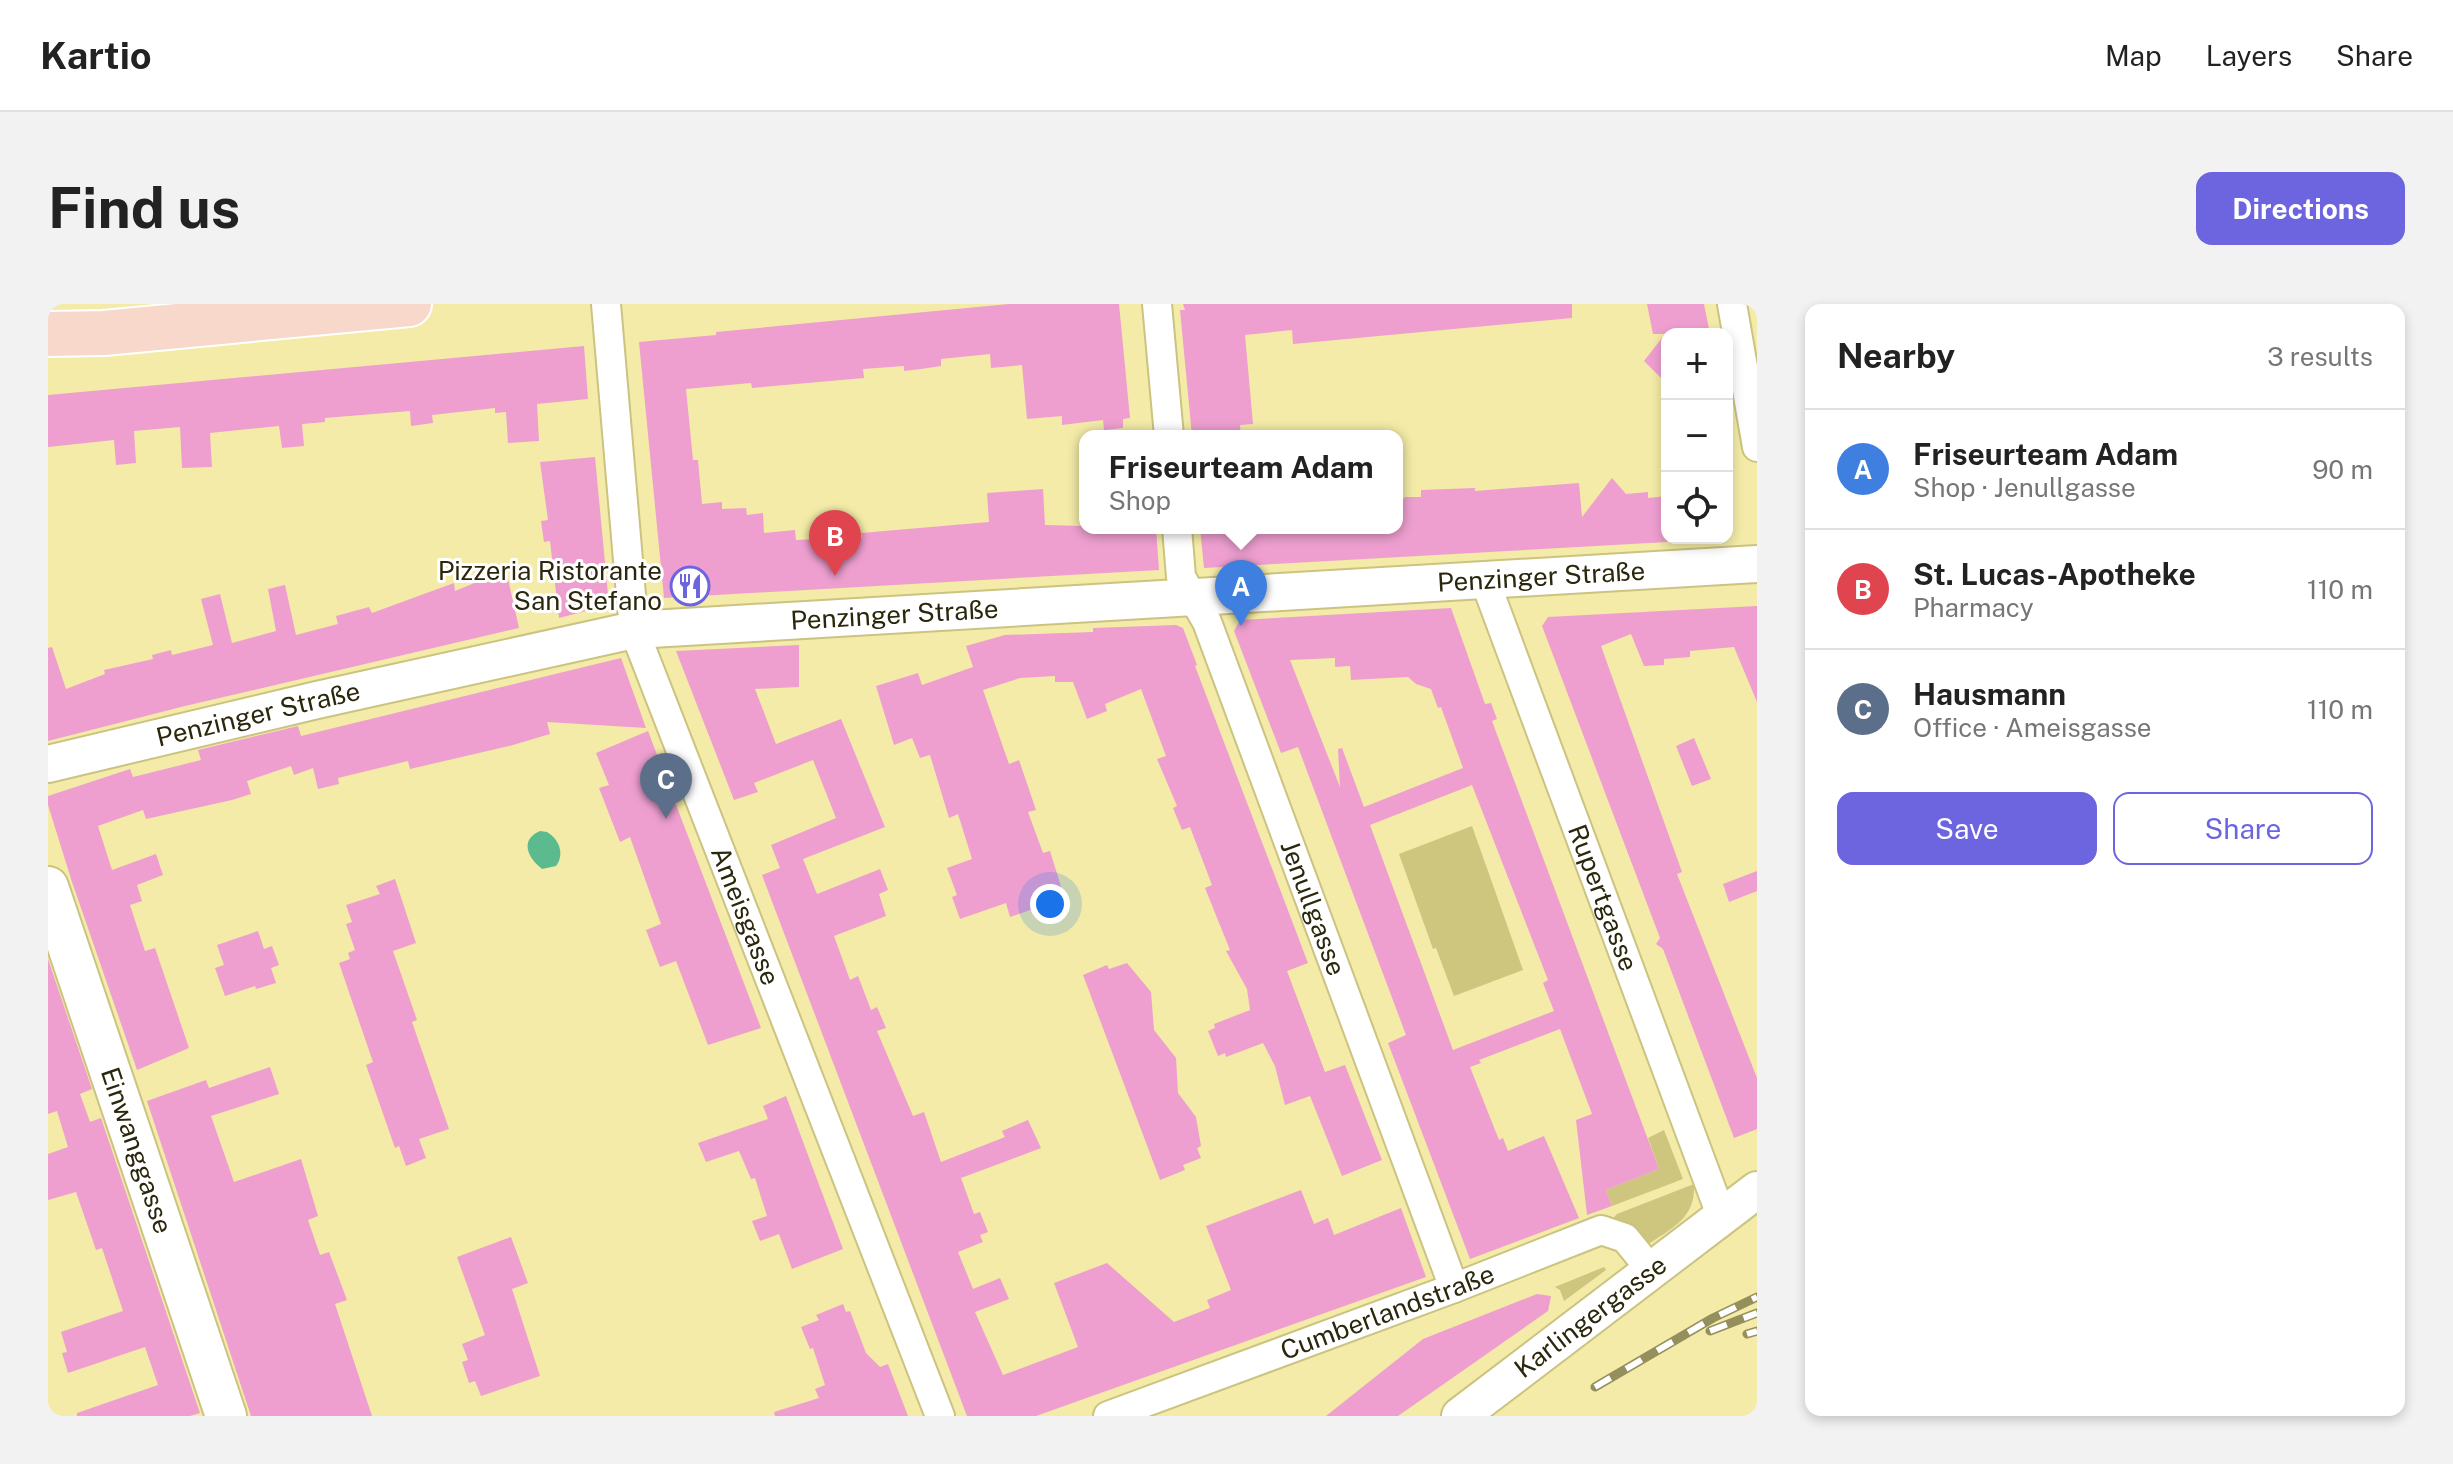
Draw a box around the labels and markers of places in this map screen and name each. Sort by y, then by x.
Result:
pin: B [809,510,861,576]
place label: Pizzeria Ristorante San Stefano [438,555,662,616]
pin: A [1215,560,1267,626]
restaurant icon: Pizzeria Ristorante San Stefano [669,565,711,607]
pin: C [640,753,692,819]

